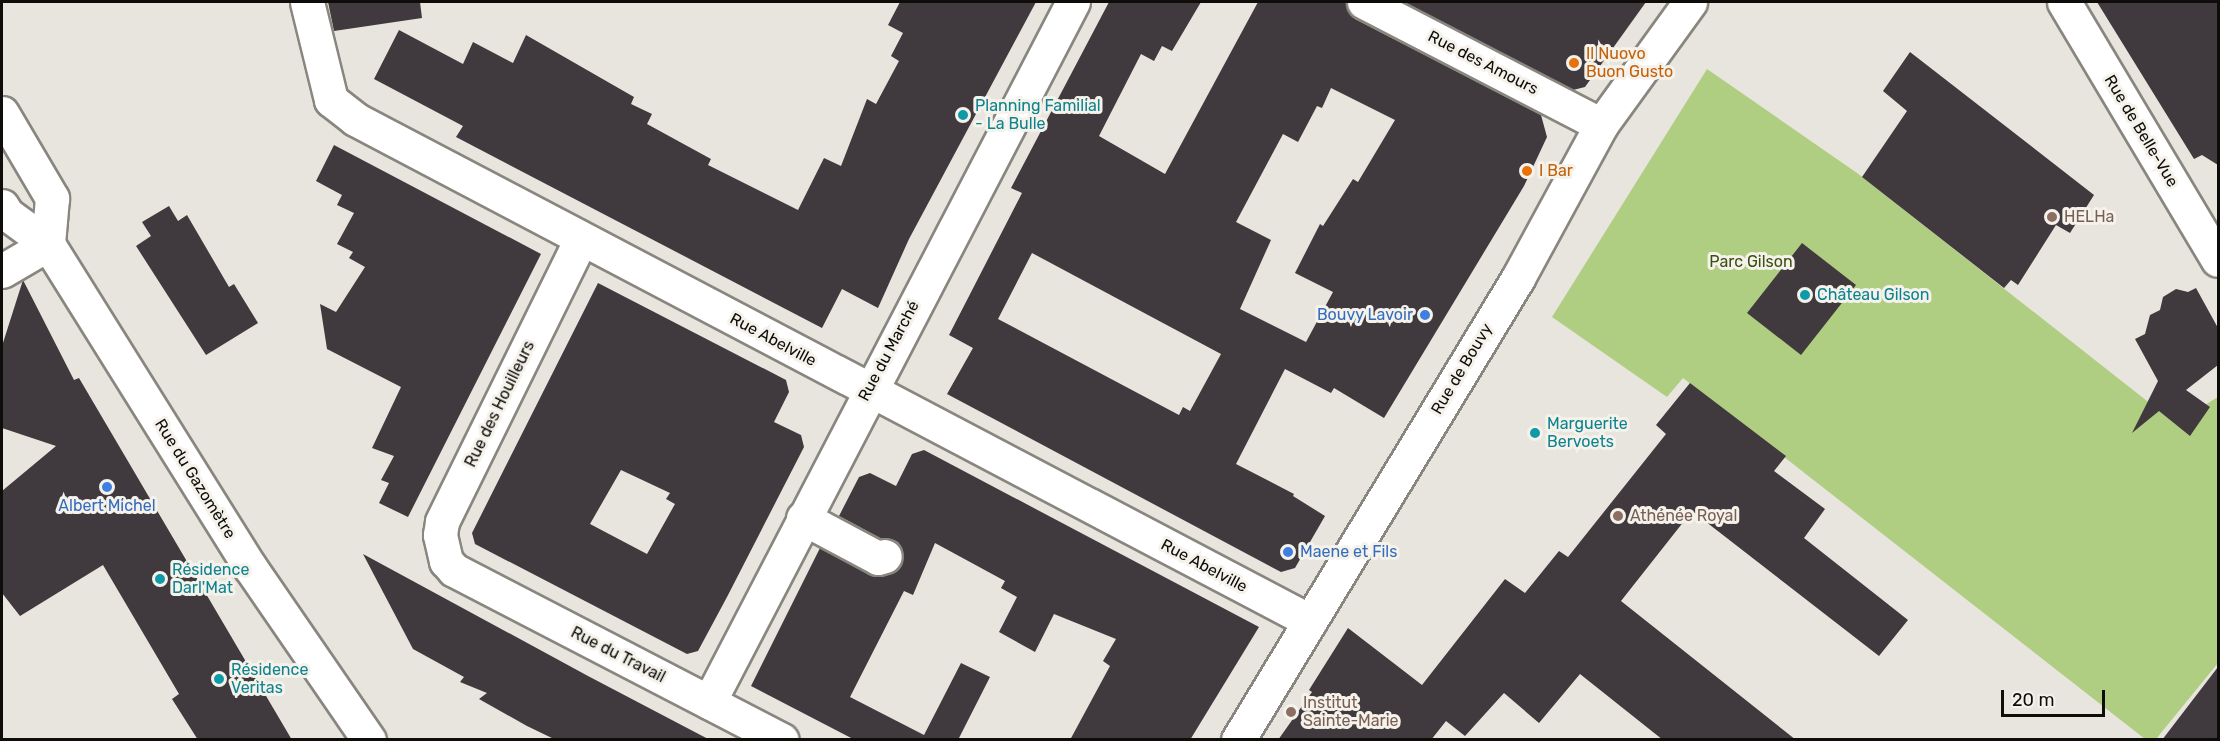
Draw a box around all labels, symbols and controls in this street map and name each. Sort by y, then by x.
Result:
street label: Rue des Amours [1424,27,1542,99]
place label: Il Nuovo Buon Gusto [1586,44,1673,82]
marker: Il Nuovo Buon Gusto [1567,56,1581,70]
street label: Rue de Belle-Vue [2100,71,2182,191]
place label: Planning Familial - La Bulle [975,96,1101,134]
marker: Planning Familial - La Bulle [956,108,970,122]
place label: I Bar [1539,161,1573,181]
marker: I Bar [1520,164,1534,178]
place label: HELHa [2064,207,2114,227]
marker: HELHa [2045,210,2059,224]
park label: Parc Gilson [1709,252,1793,272]
place label: Château Gilson [1817,285,1929,305]
marker: Château Gilson [1798,288,1812,302]
street label: Rue du Marché [854,297,924,405]
place label: Bouvy Lavoir [1316,305,1413,325]
marker: Bouvy Lavoir [1418,308,1432,322]
street label: Rue Abelville [726,309,820,371]
street label: Rue de Bouvy [1427,320,1497,418]
street label: Rue des Houilleurs [461,338,539,470]
place label: Marguerite Bervoets [1547,414,1628,452]
street label: Rue du Gazomètre [150,416,240,542]
marker: Marguerite Bervoets [1528,426,1542,440]
marker: Albert Michel [100,480,114,494]
place label: Albert Michel [58,496,156,516]
place label: Athénée Royal [1630,506,1737,526]
marker: Athénée Royal [1611,509,1625,523]
street label: Rue Abelville [1157,535,1251,597]
place label: Maene et Fils [1300,542,1397,562]
marker: Maene et Fils [1281,545,1295,559]
place label: Résidence Darl'Mat [172,560,249,598]
marker: Résidence Darl'Mat [153,572,167,586]
street label: Rue du Travail [567,623,669,687]
place label: Résidence Veritas [231,660,308,698]
marker: Résidence Veritas [212,672,226,686]
scale bar [2004,678,2108,716]
text: 20 m [2012,689,2054,711]
place label: Institut Sainte-Marie [1303,693,1399,731]
marker: Institut Sainte-Marie [1284,705,1298,719]

